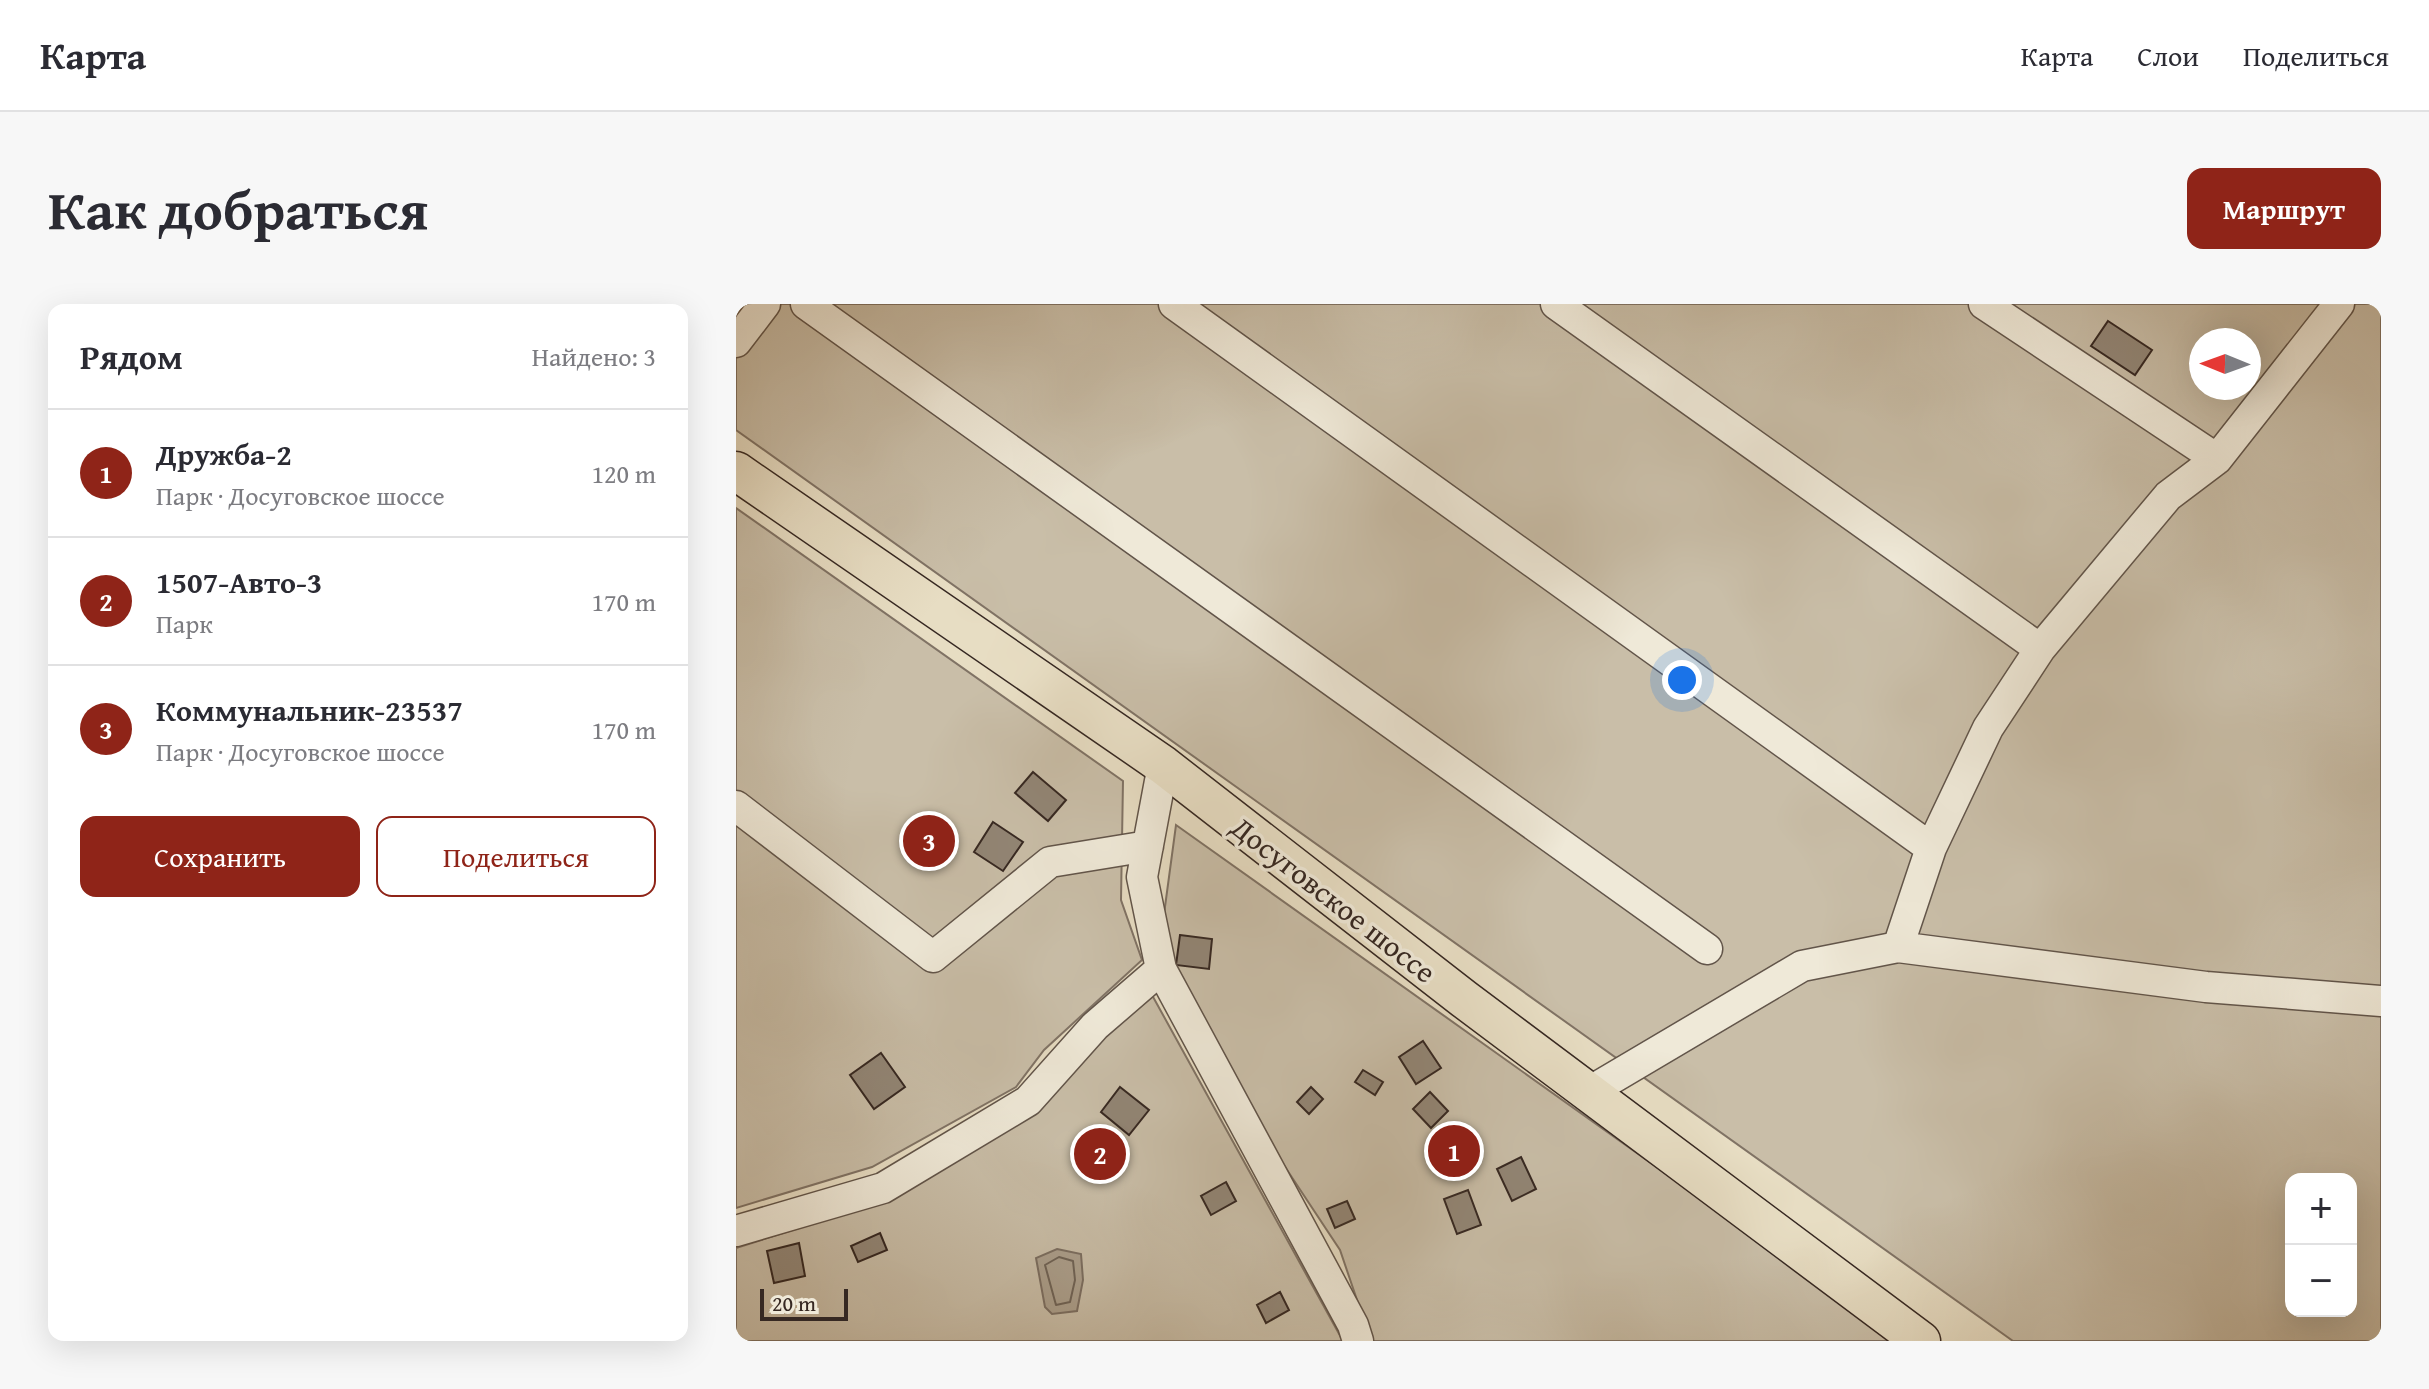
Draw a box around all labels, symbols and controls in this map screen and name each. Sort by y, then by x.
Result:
text: Карта [40,27,146,83]
text: Карта [2021,35,2093,76]
text: Слои [2137,35,2199,76]
text: Поделиться [2243,35,2389,76]
text: Как добраться [48,167,428,250]
button: Маршрут [2187,168,2381,249]
north arrow [2189,328,2261,400]
text: Рядом [80,332,183,381]
text: Найдено: 3 [532,337,656,376]
text: Дружба-2 [156,432,292,476]
text: 1 [99,454,113,493]
text: 120 m [591,454,656,493]
text: Парк · Досуговское шоссе [156,476,445,515]
text: 1507-Авто-3 [156,560,322,604]
text: 2 [99,582,113,621]
text: 170 m [591,582,656,621]
text: Парк [156,604,213,643]
your location [1662,660,1702,700]
text: Коммунальник-23537 [156,688,463,732]
text: 3 [99,710,113,749]
text: 170 m [591,710,656,749]
text: Парк · Досуговское шоссе [156,732,445,771]
street label: Досуговское шоссе [1221,804,1446,993]
pin: 3 [903,811,955,871]
button: Сохранить [80,816,360,897]
button: Поделиться [376,816,656,897]
pin: 1 [1428,1121,1480,1181]
pin: 2 [1074,1124,1126,1184]
map controls [2285,1173,2357,1317]
button: + [2285,1173,2357,1245]
button: − [2285,1245,2357,1317]
scale bar [760,1285,848,1321]
text: 20 m [772,1287,816,1319]

